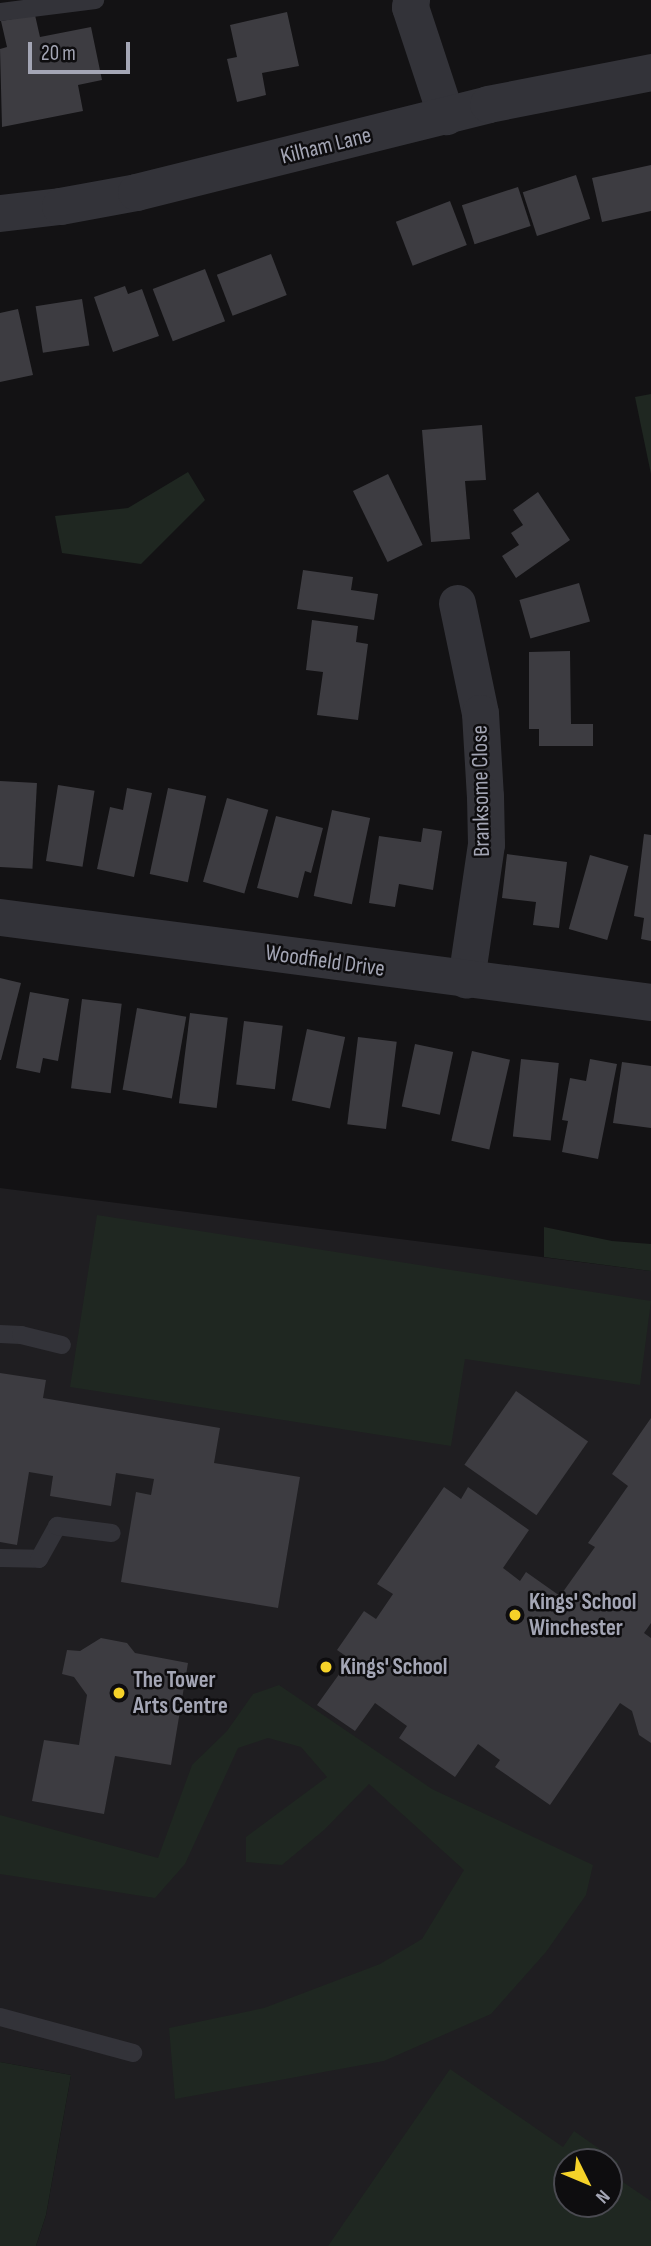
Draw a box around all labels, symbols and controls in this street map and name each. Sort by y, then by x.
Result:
scale bar [32,28,133,72]
text: 20 m [41,41,76,66]
street label: Kilham Lane [278,121,374,171]
street label: Branksome Close [466,725,496,857]
street label: Woodfield Drive [264,939,386,983]
place label: Kings' School Winchester [529,1588,637,1642]
marker: Kings' School Winchester [507,1607,523,1623]
place label: Kings' School [340,1653,448,1681]
marker: Kings' School [318,1659,334,1675]
place label: The Tower Arts Centre [133,1666,228,1720]
marker: The Tower Arts Centre [111,1685,127,1701]
north arrow [553,2148,623,2218]
text: N [590,2185,614,2208]

